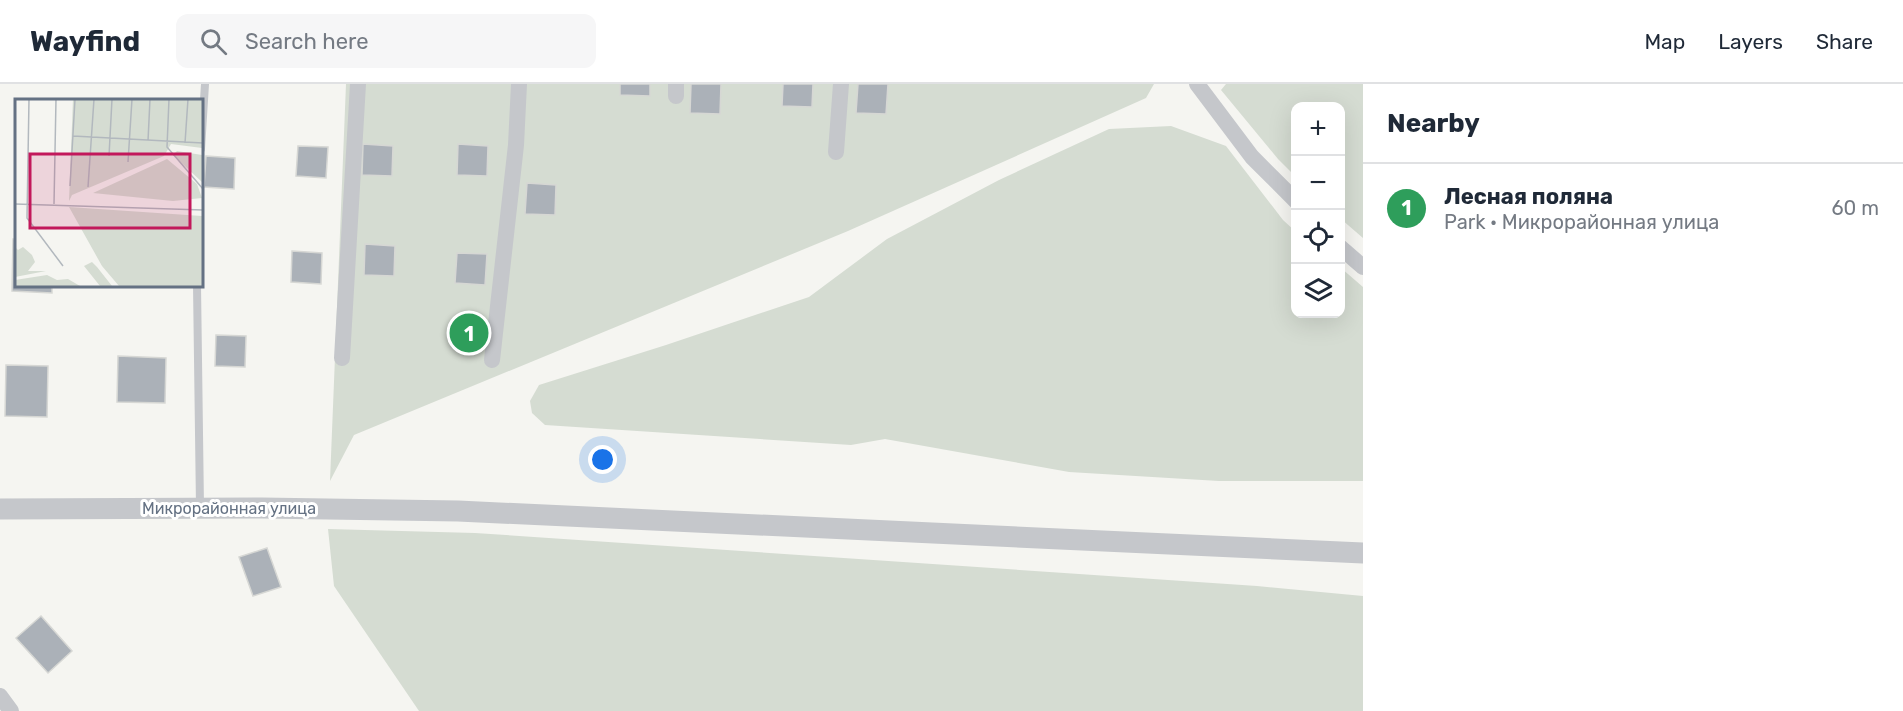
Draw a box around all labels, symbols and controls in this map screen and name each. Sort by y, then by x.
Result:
search box [176,14,596,68]
text: Wayfind [30,25,140,58]
icon: search [197,25,230,58]
text: Search here [245,28,369,55]
text: Map [1644,29,1685,54]
text: Layers [1718,29,1783,54]
text: Share [1816,29,1873,54]
inset map [15,99,202,286]
map controls [1291,102,1345,318]
button: + [1291,102,1345,156]
text: Nearby [1387,108,1480,139]
button: − [1291,156,1345,210]
text: Лесная поляна [1444,183,1613,210]
text: 1 [1402,196,1411,220]
text: 60 m [1832,196,1879,220]
button: locate [1291,210,1345,264]
text: Park · Микрорайонная улица [1444,210,1719,234]
button: layers [1291,264,1345,318]
pin: 1 [450,310,488,356]
your location [588,445,617,474]
street label: Микрорайонная улица [142,499,316,518]

